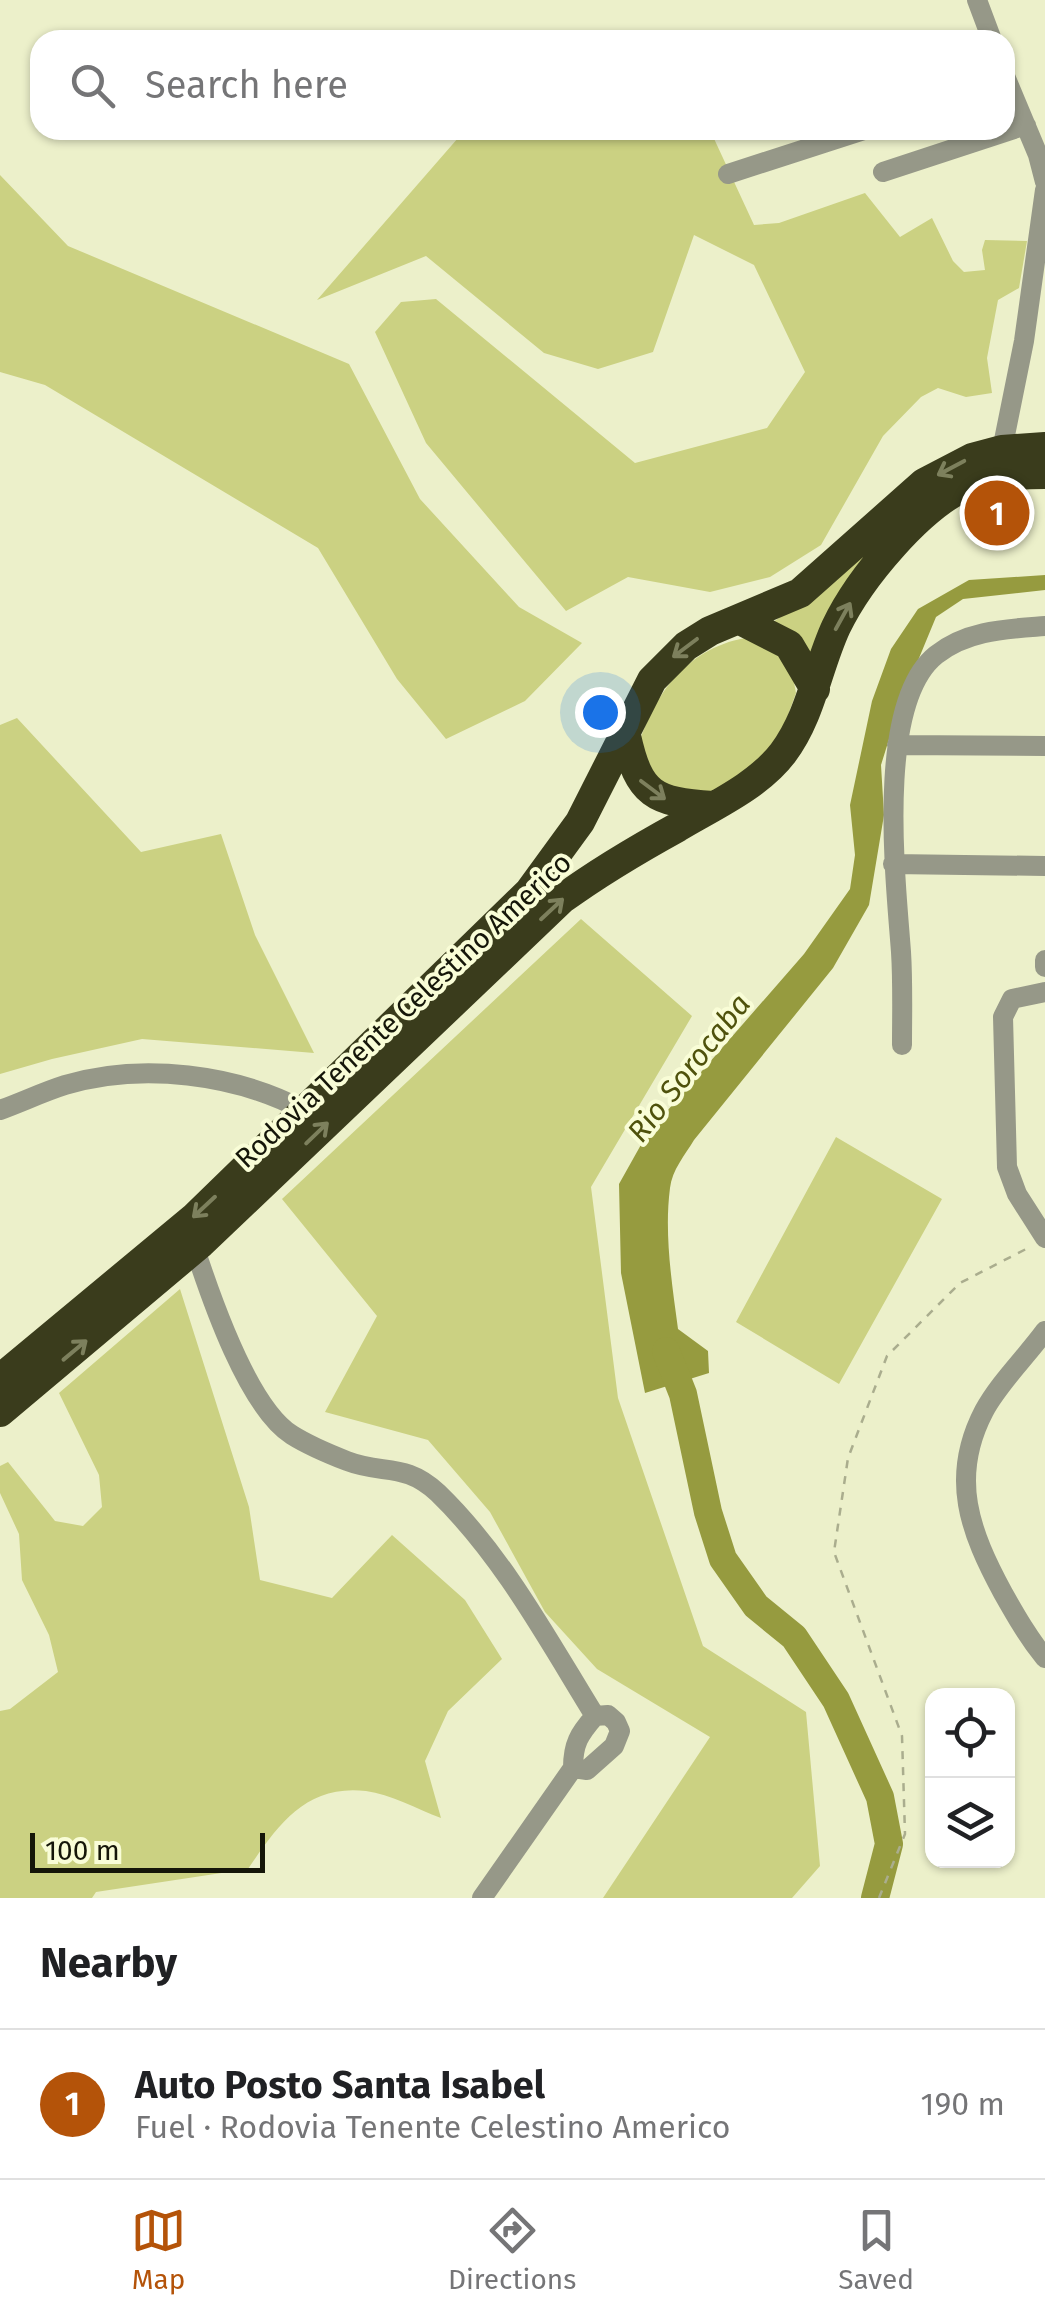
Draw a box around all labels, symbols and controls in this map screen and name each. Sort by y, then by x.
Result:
search box [30,30,1015,140]
icon: search [65,58,120,113]
text: Search here [145,62,348,108]
one-way arrow [937,459,967,479]
pin: 1 [964,476,1030,550]
one-way arrow [834,602,853,631]
one-way arrow [672,638,699,659]
your location [575,687,626,738]
one-way arrow [640,779,666,801]
street label: Rodovia Tenente Celestino Americo [229,846,578,1175]
one-way arrow [539,898,564,921]
water label: Rio Sorocaba [620,987,758,1149]
one-way arrow [304,1121,328,1145]
one-way arrow [193,1195,217,1219]
one-way arrow [62,1340,88,1362]
map controls [925,1688,1015,1868]
button: locate [925,1688,1015,1778]
button: layers [925,1778,1015,1868]
scale bar [30,1828,265,1872]
text: 100 m [45,1834,120,1867]
text: Nearby [40,1938,177,1988]
text: Auto Posto Santa Isabel [135,2062,545,2108]
text: 1 [65,2085,80,2123]
text: 190 m [921,2085,1005,2123]
text: Fuel · Rodovia Tenente Celestino Americo [135,2108,730,2146]
tab: Map [131,2203,186,2296]
tab: Directions [448,2203,576,2296]
tab: Saved [838,2203,914,2296]

